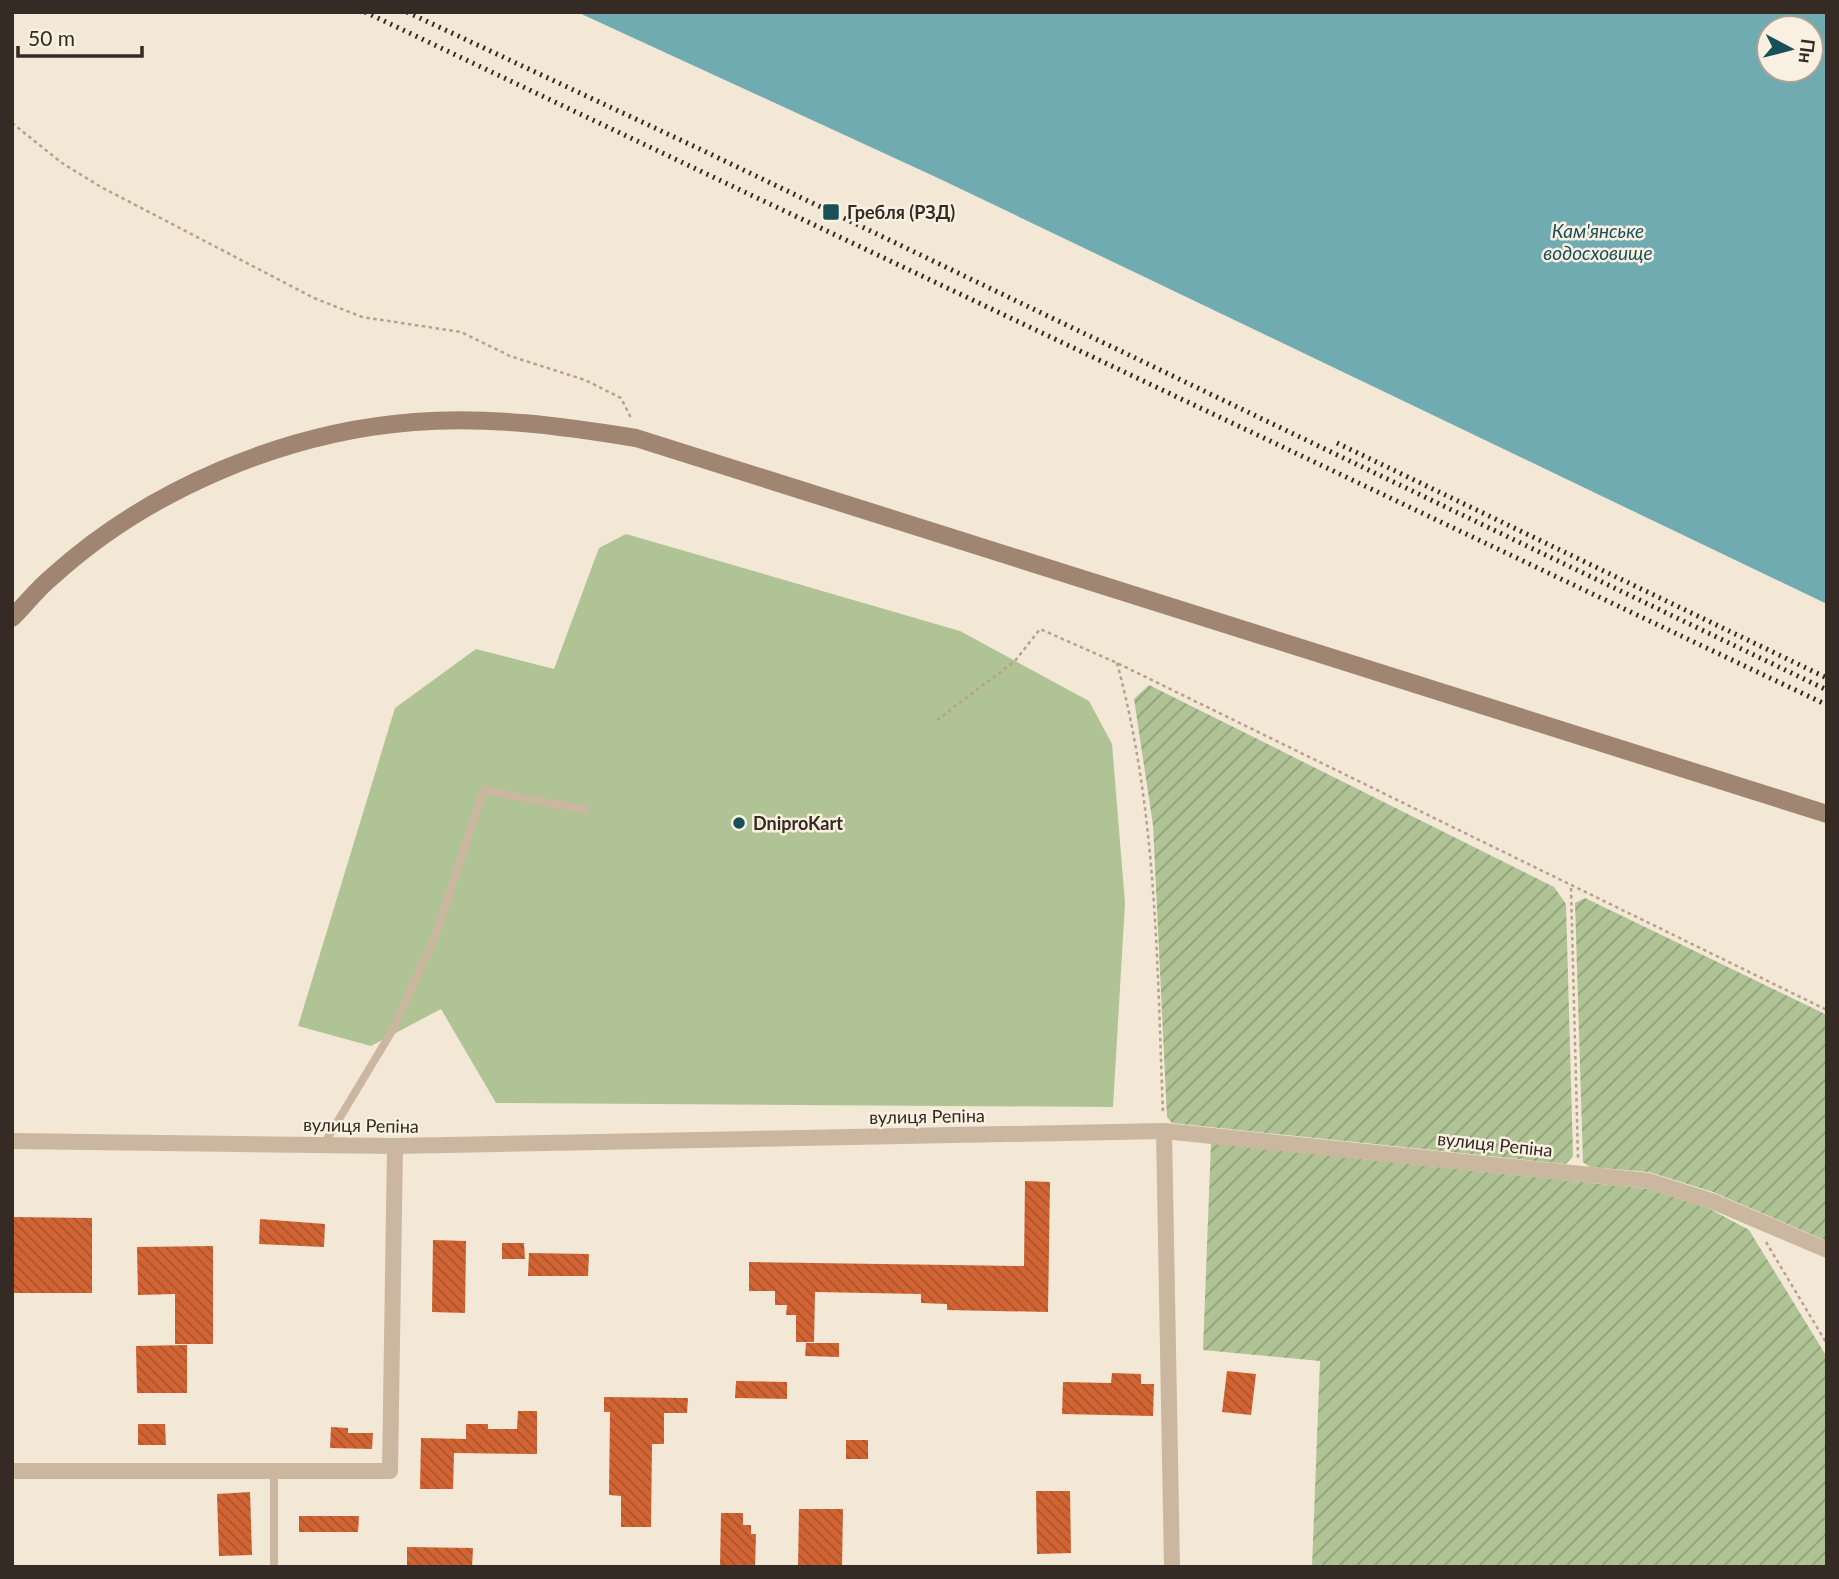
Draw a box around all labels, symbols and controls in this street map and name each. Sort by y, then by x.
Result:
scale bar [18,14,142,58]
north arrow [1755,14,1825,84]
text: 50 m [28,25,75,50]
text: Пн [1794,37,1820,65]
place label: Гребля (РЗД) [847,201,955,223]
marker: Гребля (РЗД) [821,202,841,222]
water label: Кам'янське водосховище [1543,219,1653,264]
place label: DniproKart [753,812,843,834]
marker: DniproKart [731,815,747,831]
street label: вулиця Репіна [869,1104,985,1128]
street label: вулиця Репіна [303,1113,419,1137]
street label: вулиця Репіна [1436,1127,1554,1161]

